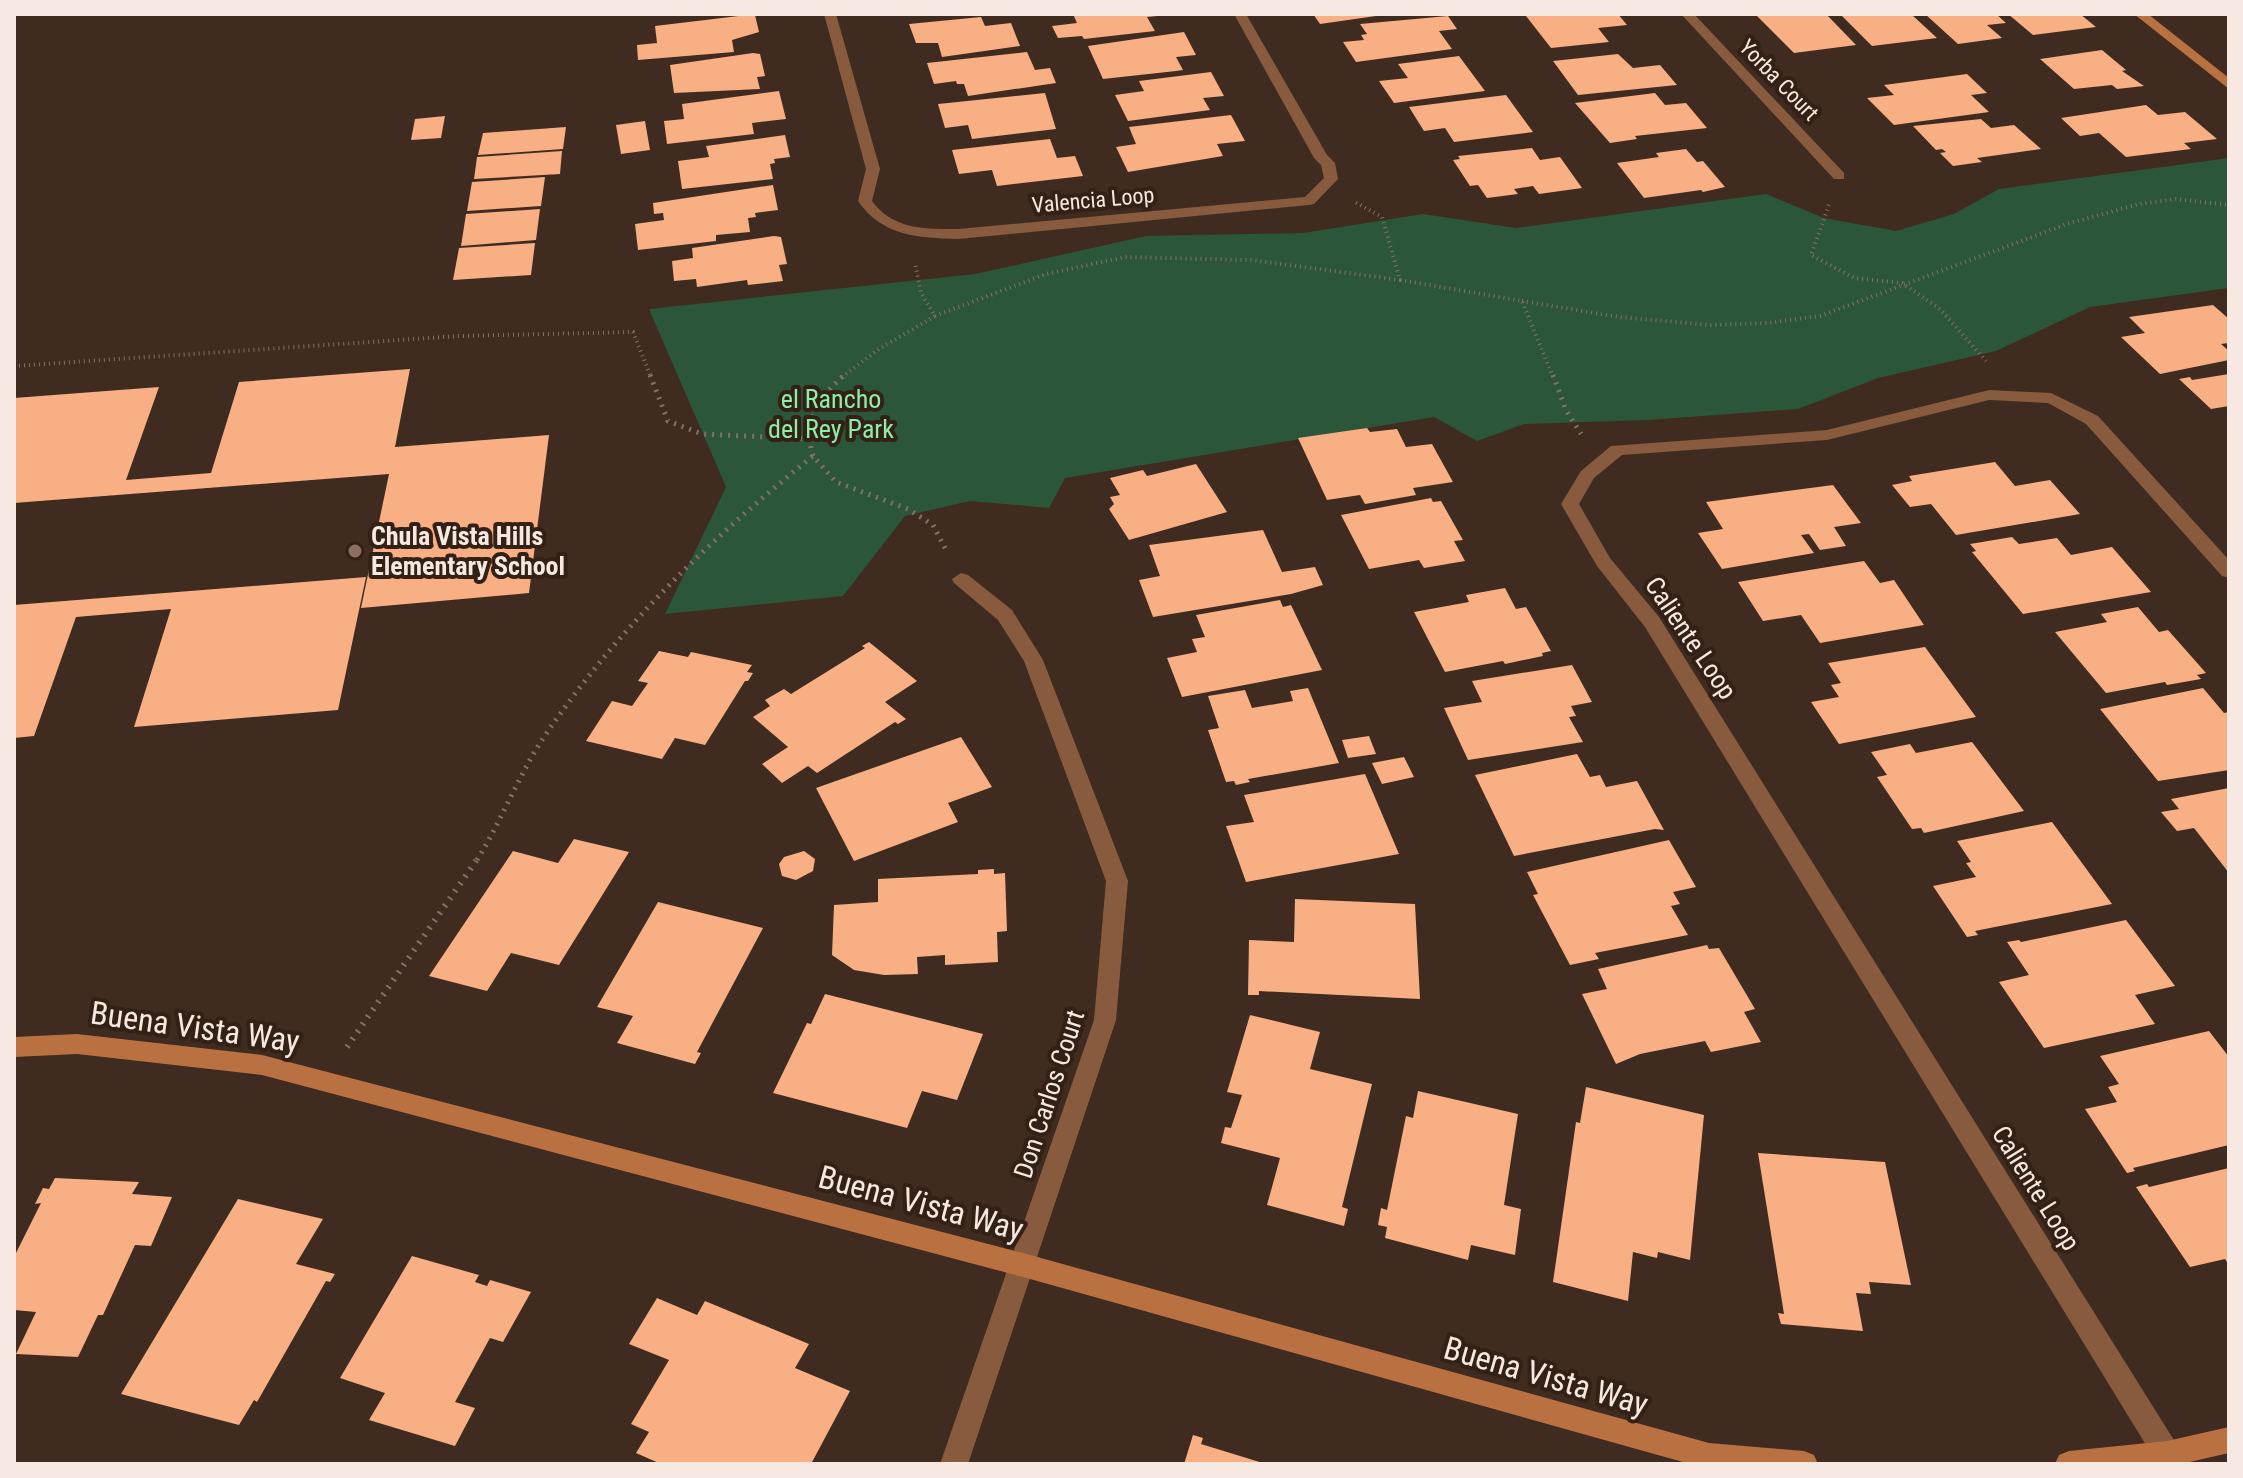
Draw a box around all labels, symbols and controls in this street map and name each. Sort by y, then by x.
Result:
street label: Yorba Court [1734,34,1824,126]
street label: Valencia Loop [1031,182,1155,218]
park label: el Rancho del Rey Park [768,384,894,444]
place label: Chula Vista Hills Elementary School [371,521,565,581]
marker: Chula Vista Hills Elementary School [346,542,364,560]
street label: Caliente Loop [1639,571,1743,705]
street label: Buena Vista Way [88,994,302,1060]
street label: Don Carlos Court [1008,1006,1090,1182]
street label: Caliente Loop [1986,1120,2086,1256]
street label: Buena Vista Way [814,1157,1028,1249]
street label: Buena Vista Way [1440,1329,1652,1423]

